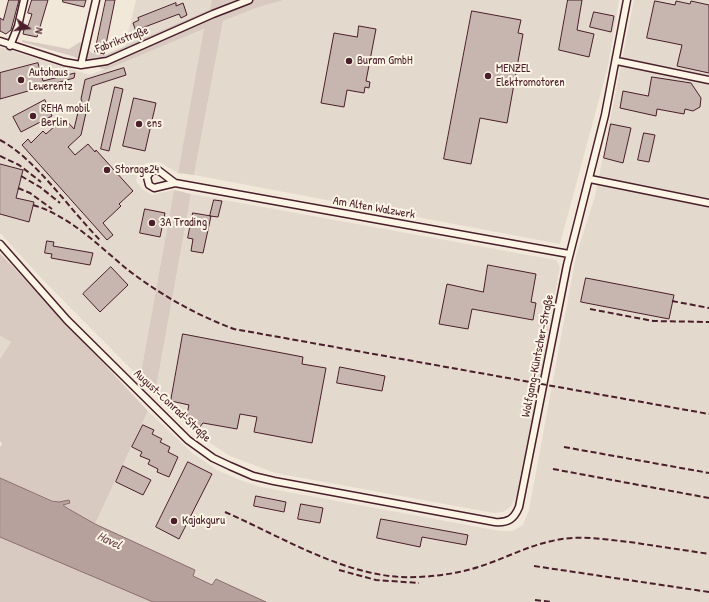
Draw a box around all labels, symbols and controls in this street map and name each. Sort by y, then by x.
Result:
north arrow [8,8,48,48]
street label: Fabrikstraße [93,23,151,57]
text: N [32,26,47,35]
place label: Buram GmbH [357,54,413,68]
marker: Buram GmbH [344,56,354,66]
place label: MENZEL Elektromotoren [496,62,565,90]
place label: Autohaus Lewerentz [29,66,73,94]
marker: MENZEL Elektromotoren [483,71,493,81]
marker: Autohaus Lewerentz [16,75,26,85]
place label: REHA mobil Berlin [41,102,90,130]
marker: REHA mobil Berlin [28,111,38,121]
place label: ens [147,117,162,131]
marker: ens [134,119,144,129]
place label: Storage24 [115,163,159,177]
marker: Storage24 [102,165,112,175]
street label: Am Alten Walzwerk [332,194,416,222]
place label: 3A Trading [160,216,207,230]
marker: 3A Trading [147,218,157,228]
street label: Wolfgang-Küntscher-Straße [519,293,557,419]
street label: August-Conrad-Straße [130,367,214,445]
place label: Kajakguru [182,514,225,528]
marker: Kajakguru [169,516,179,526]
water label: Havel [94,529,124,553]

